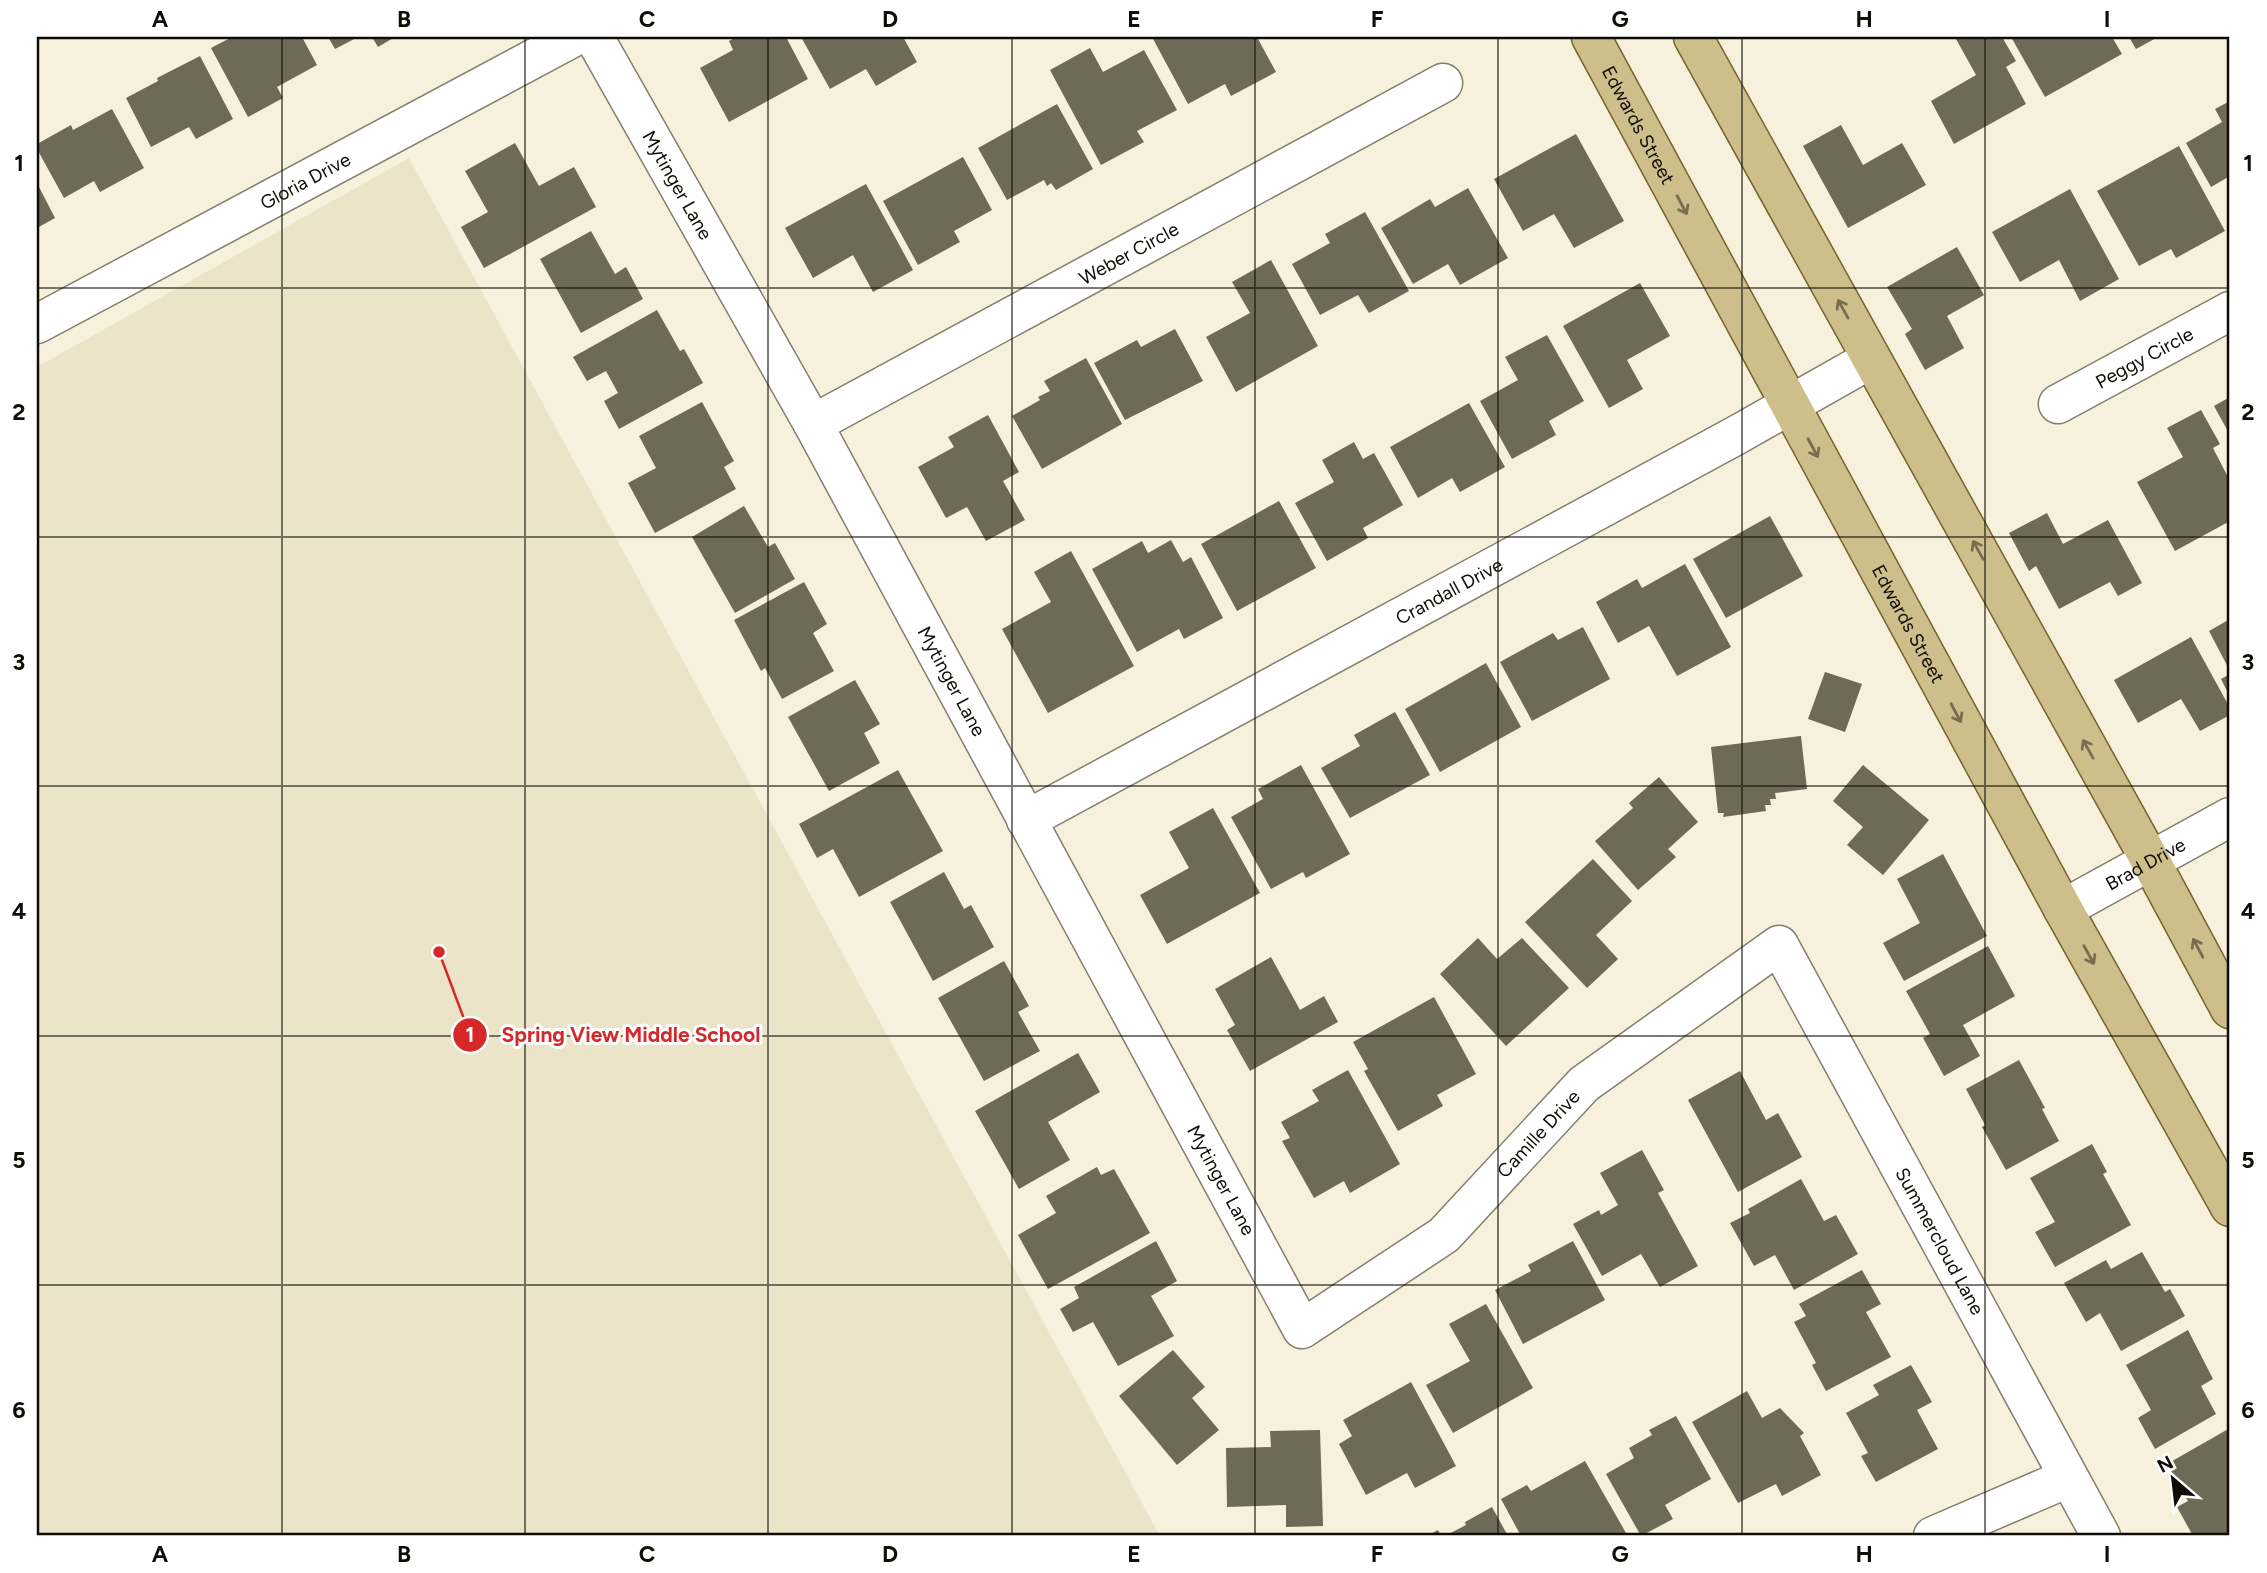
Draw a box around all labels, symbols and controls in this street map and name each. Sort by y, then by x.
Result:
text: A [152,5,169,33]
text: B [397,5,411,33]
text: C [639,5,656,33]
text: D [882,5,898,33]
text: E [1127,5,1141,33]
text: F [1371,5,1384,33]
text: G [1611,5,1629,33]
text: H [1855,5,1873,33]
text: I [2104,5,2110,33]
street label: Edwards Street [1597,62,1679,188]
street label: Mytinger Lane [637,127,717,244]
street label: Gloria Drive [256,148,354,215]
text: 1 [14,149,24,177]
text: 1 [2243,149,2253,177]
one-way arrow [1675,194,1689,214]
street label: Weber Circle [1075,217,1183,290]
one-way arrow [1836,299,1850,319]
street label: Peggy Circle [2092,322,2197,394]
text: 2 [12,398,26,426]
text: 2 [2241,398,2255,426]
one-way arrow [1807,437,1820,458]
one-way arrow [1971,541,1985,561]
street label: Crandall Drive [1392,553,1507,630]
street label: Edwards Street [1867,561,1949,687]
street label: Mytinger Lane [913,622,991,740]
text: 3 [13,648,25,676]
text: 3 [2242,648,2254,676]
one-way arrow [1949,702,1963,722]
one-way arrow [2081,739,2094,760]
street label: Brad Drive [2102,833,2189,895]
text: 4 [12,897,26,925]
text: 4 [2241,897,2255,925]
one-way arrow [2191,939,2205,959]
one-way arrow [2082,945,2096,965]
callout: Spring View Middle School [453,1014,774,1056]
text: 1 [466,1022,474,1047]
text: Spring View Middle School [502,1022,760,1047]
street label: Camille Drive [1492,1085,1585,1183]
street label: Mytinger Lane [1182,1121,1260,1239]
text: 5 [12,1146,26,1174]
text: 5 [2241,1146,2255,1174]
street label: Summercloud Lane [1890,1164,1989,1319]
text: 6 [12,1396,26,1424]
text: 6 [2241,1396,2255,1424]
north arrow [2138,1444,2208,1514]
text: N [2153,1451,2177,1478]
text: A [152,1540,169,1568]
text: B [397,1540,411,1568]
text: C [639,1540,656,1568]
text: D [882,1540,898,1568]
text: E [1127,1540,1141,1568]
text: F [1371,1540,1384,1568]
text: G [1611,1540,1629,1568]
text: H [1855,1540,1873,1568]
text: I [2104,1540,2110,1568]

